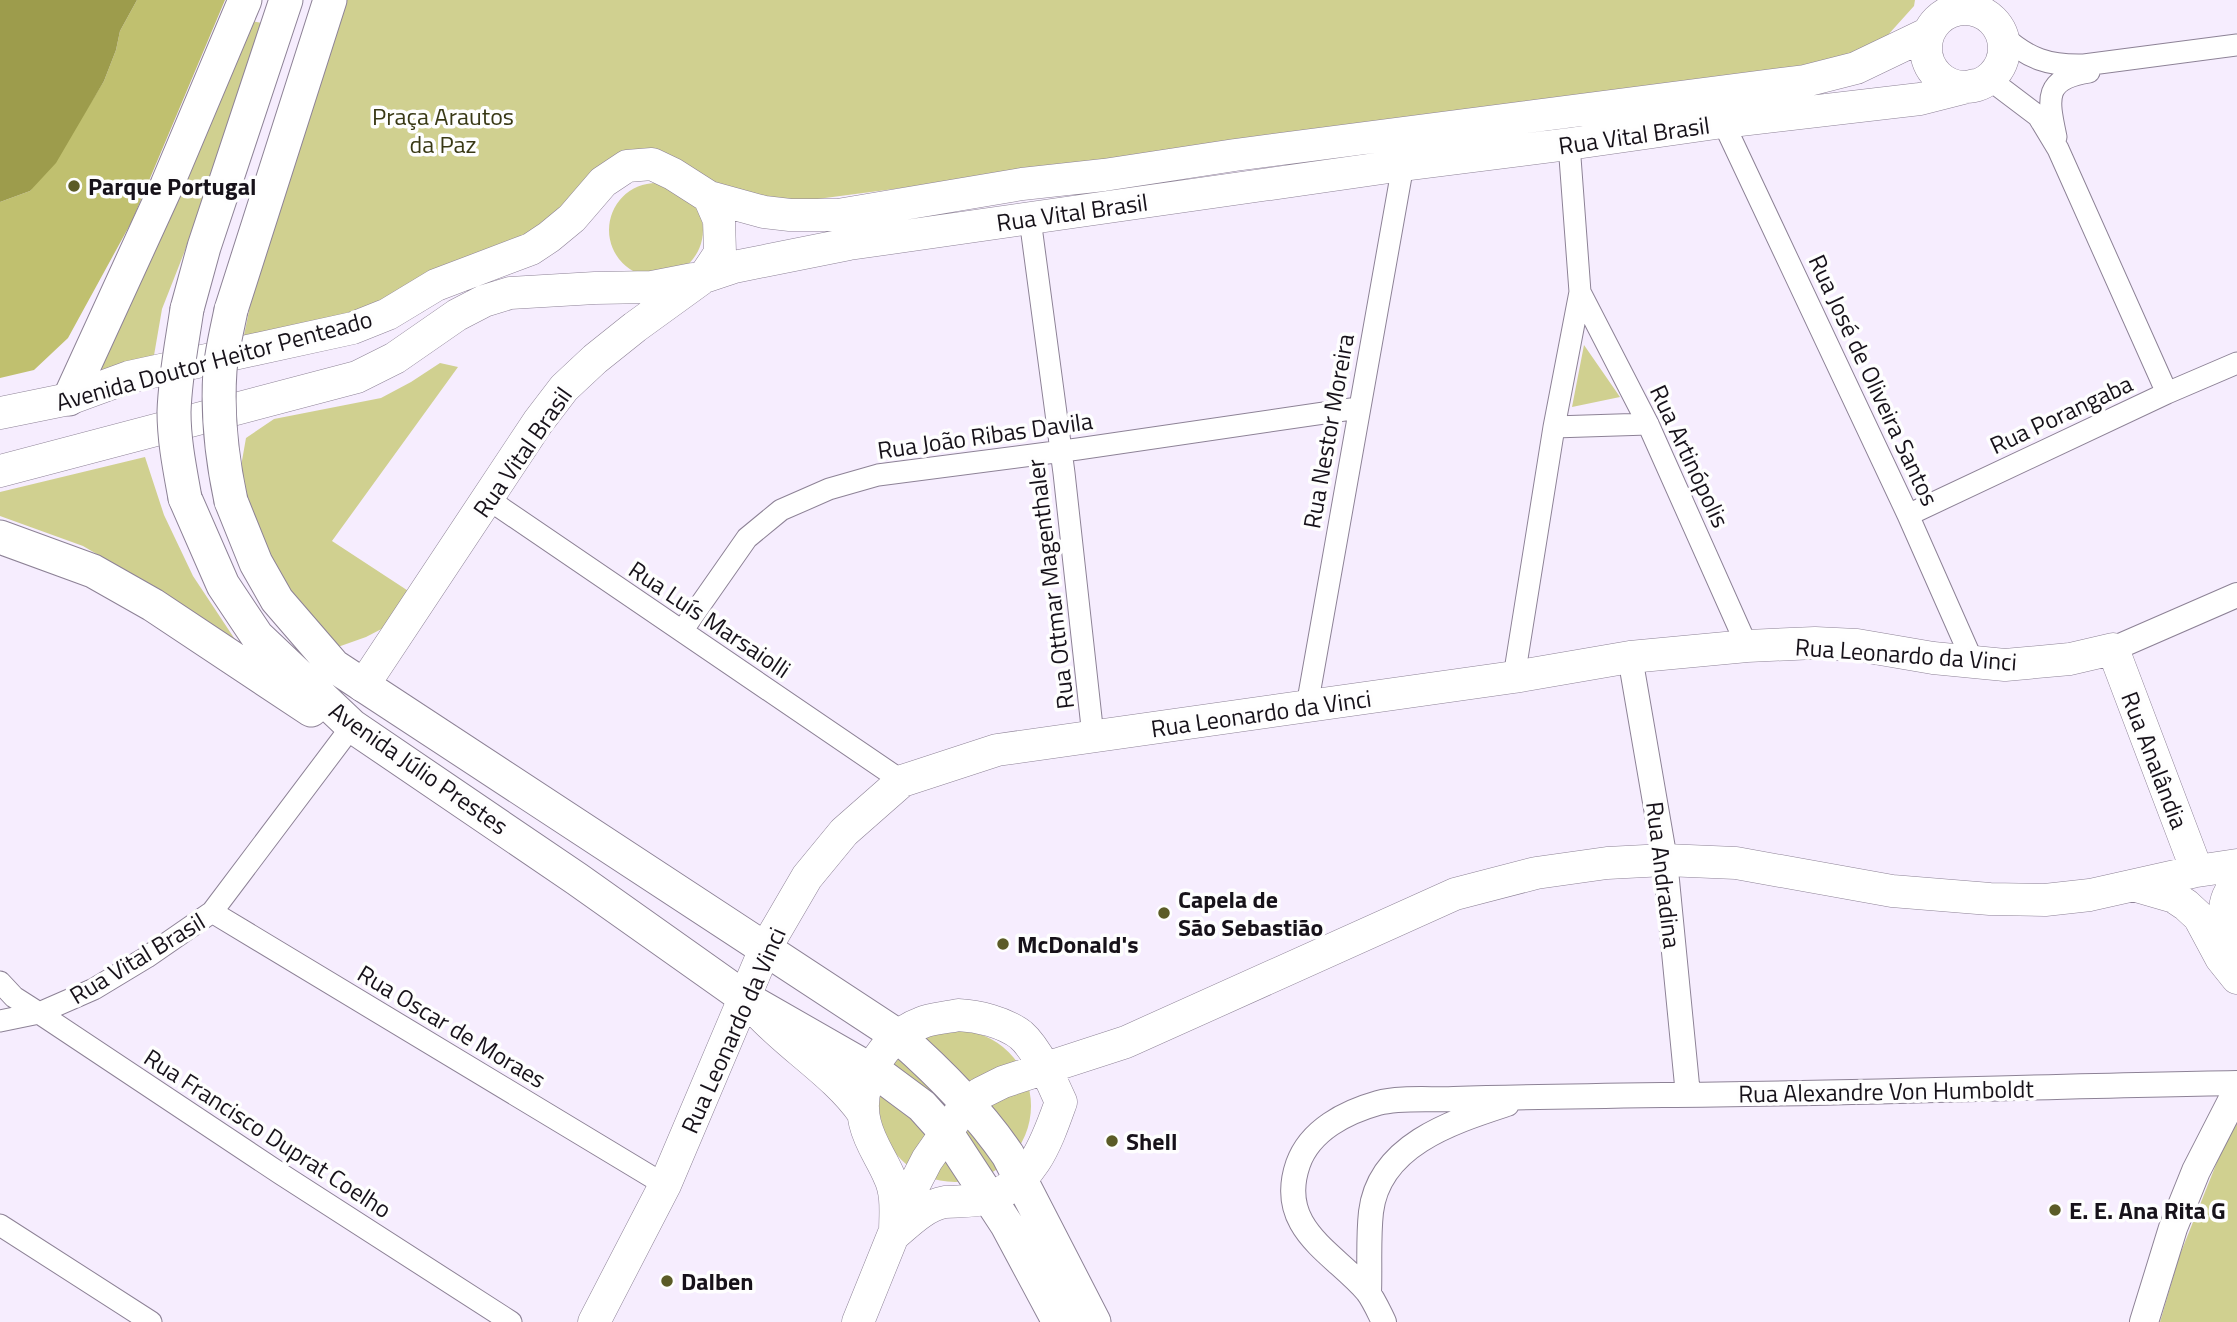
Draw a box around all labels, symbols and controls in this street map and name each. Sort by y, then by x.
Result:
park label: Praça Arautos da Paz [372,98,514,162]
street label: Rua Vital Brasil [1556,107,1712,163]
place label: Parque Portugal [88,168,256,204]
marker: Parque Portugal [66,178,82,194]
street label: Rua Vital Brasil [994,184,1150,240]
street label: Rua José de Oliveira Santos [1800,248,1948,512]
street label: Avenida Doutor Heitor Penteado [52,300,376,420]
street label: Rua Nestor Moreira [1293,331,1363,531]
street label: Rua Porangaba [1984,365,2138,463]
street label: Rua Vital Brasil [464,379,580,525]
street label: Rua Artinópolis [1641,379,1739,533]
street label: Rua João Ribas Davila [875,402,1095,468]
street label: Rua Ottmar Magenthaler [1017,457,1083,711]
street label: Rua Luís Marsaiolli [622,551,798,687]
street label: Rua Leonardo da Vinci [1794,628,2018,680]
street label: Rua Leonardo da Vinci [1148,680,1374,746]
street label: Rua Analândia [2112,686,2198,834]
street label: Avenida Júlio Prestes [322,693,516,843]
street label: Rua Andradina [1637,799,1691,951]
place label: Capela de São Sebastião [1178,881,1323,945]
street label: Rua Vital Brasil [62,903,212,1013]
marker: Capela de São Sebastião [1156,905,1172,921]
street label: Rua Leonardo da Vinci [671,921,795,1139]
place label: McDonald's [1017,926,1139,962]
marker: McDonald's [995,936,1011,952]
street label: Rua Oscar de Moraes [351,955,553,1097]
street label: Rua Francisco Duprat Coelho [137,1039,399,1227]
street label: Rua Alexandre Von Humboldt [1738,1070,2035,1112]
place label: Shell [1126,1123,1178,1159]
marker: Shell [1104,1133,1120,1149]
place label: E. E. Ana Rita G [2069,1192,2226,1228]
marker: E. E. Ana Rita G [2047,1202,2063,1218]
place label: Dalben [681,1263,754,1299]
marker: Dalben [659,1273,675,1289]

